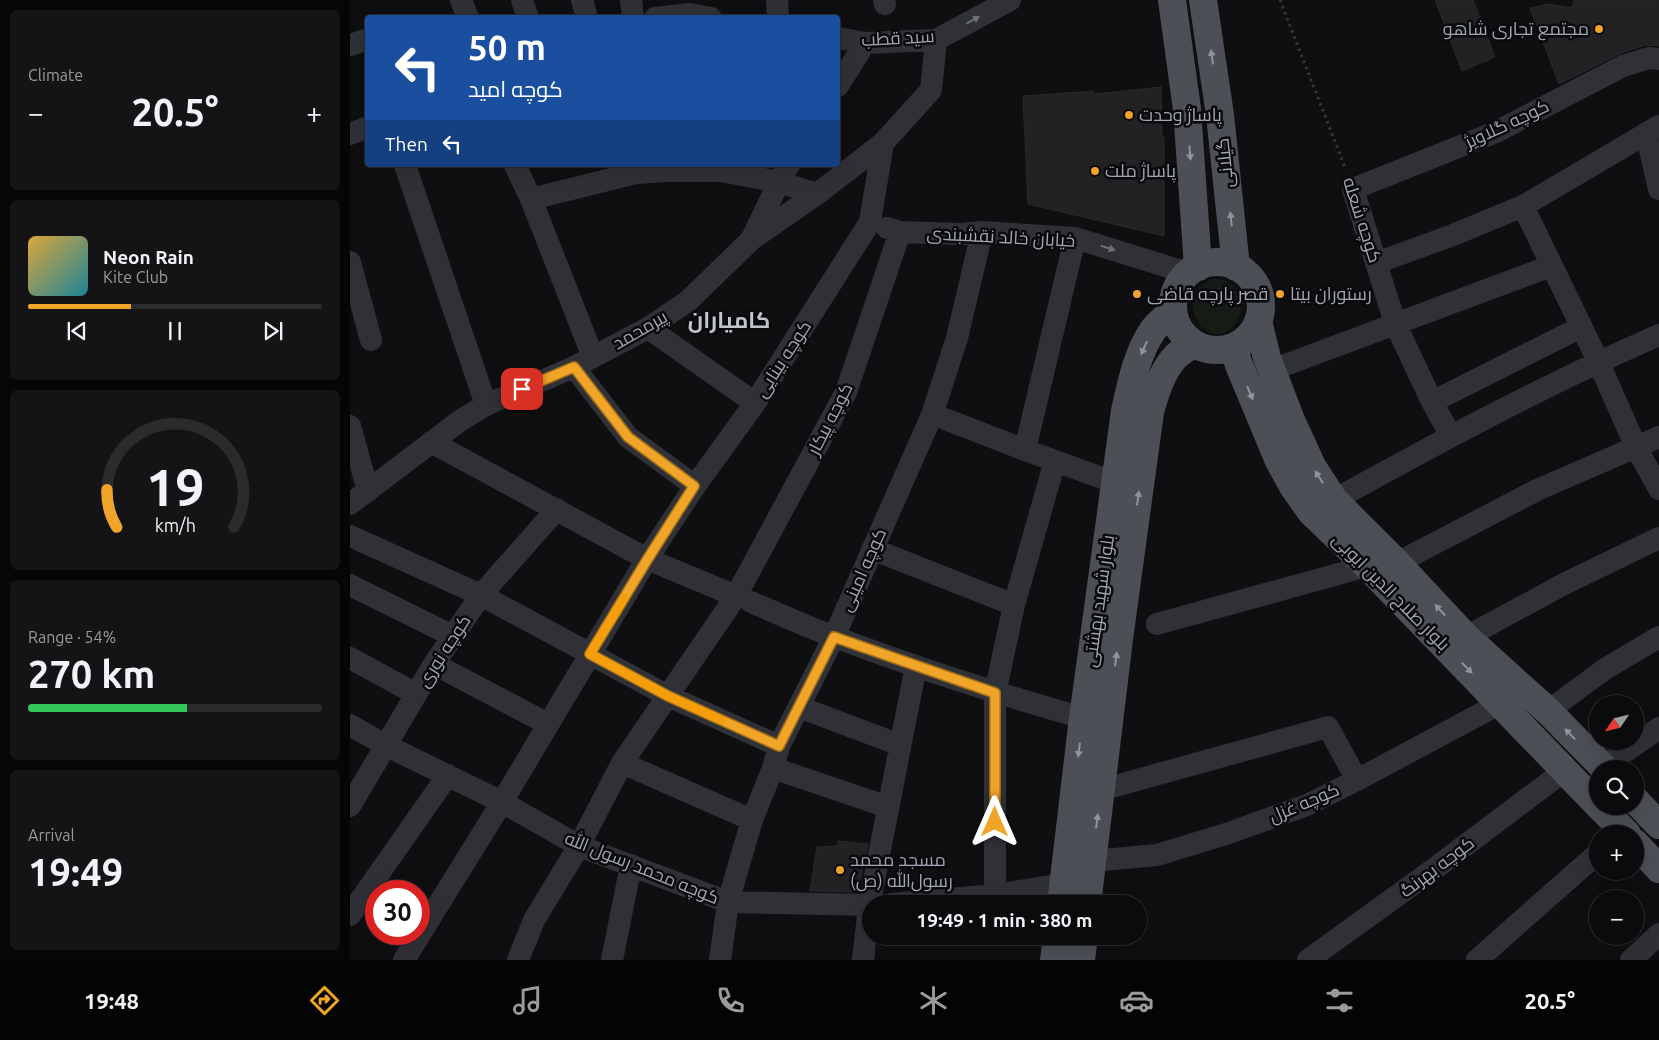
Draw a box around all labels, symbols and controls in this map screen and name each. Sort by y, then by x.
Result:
one-way arrow [966,16,980,24]
place label: مجتمع تجاری شاهو [1443,18,1589,41]
marker: مجتمع تجاری شاهو [1593,23,1605,35]
street label: سید قطب [861,25,935,49]
text: 50 m [468,27,546,67]
icon: left [385,35,450,100]
one-way arrow [1207,49,1215,65]
text: Climate [28,66,83,84]
text: کوچه امید [468,76,563,101]
text: 20.5° [131,91,219,133]
street label: کوچه گلاویژ [1460,95,1553,154]
text: − [28,97,44,128]
text: + [306,97,322,128]
place label: پاساژ وحدت [1139,104,1222,127]
marker: پاساژ وحدت [1123,109,1135,121]
icon: left [438,130,466,158]
text: Then [385,133,428,155]
street label: گیلانی [1211,137,1239,189]
one-way arrow [1187,145,1195,161]
place label: پاساژ ملت [1105,160,1176,183]
marker: پاساژ ملت [1089,165,1101,177]
street label: کوچه شعله [1337,175,1386,266]
one-way arrow [1227,210,1235,226]
street label: خیابان خالد نقشبندی [926,222,1076,252]
one-way arrow [1100,245,1115,253]
text: Neon Rain [103,246,194,268]
text: Kite Club [103,268,168,286]
place label: قصر پارچه قاضی [1147,283,1268,306]
place label: رستوران بیتا [1290,283,1372,305]
marker: قصر پارچه قاضی [1131,288,1143,300]
marker: رستوران بیتا [1274,288,1286,300]
street label: پیرمحمد [609,305,672,355]
district label: کامیاران [688,307,770,333]
street label: کوچه بینایی [750,316,817,402]
icon: previous [63,317,91,345]
icon: pause [161,317,189,345]
icon: next [259,317,287,345]
one-way arrow [1139,341,1147,355]
pin [501,368,543,410]
icon: arrive [508,375,536,403]
street label: کوچه پیکار [802,379,858,460]
one-way arrow [1246,386,1254,400]
text: 19 [146,458,204,516]
one-way arrow [1315,470,1324,484]
one-way arrow [1134,490,1142,506]
text: km/h [154,515,196,535]
street label: کوچه امینی [835,525,892,616]
street label: بلوار صلاح الدین ایوبی [1327,529,1454,656]
street label: بلوار شهید بهشتی [1079,533,1119,669]
one-way arrow [1434,604,1446,616]
street label: کوچه نوری [412,611,476,692]
text: Range · 54% [28,628,116,646]
one-way arrow [1112,651,1120,667]
text: 270 km [28,653,155,695]
one-way arrow [1461,662,1473,674]
north arrow [1589,695,1644,750]
map controls [1589,695,1644,945]
one-way arrow [1565,728,1577,740]
one-way arrow [1075,742,1083,758]
button: search [1589,760,1644,815]
street label: کوچه غزل [1266,778,1343,829]
position arrow [968,795,1020,847]
one-way arrow [1093,812,1101,828]
button: + [1589,825,1644,880]
text: Arrival [28,826,75,844]
street label: کوچه محمد رسول الله [561,826,723,910]
street label: کوچه بهرنگ [1395,832,1479,903]
place label: مسجد محمد رسول‌الله (ص) [850,849,953,892]
text: 19:49 [28,851,123,893]
marker: مسجد محمد رسول‌الله (ص) [834,864,846,876]
speed limit sign: 30 [365,880,430,945]
button: − [1589,890,1644,945]
text: 19:49 · 1 min · 380 m [917,909,1092,931]
icon: directions [307,983,342,1018]
icon: music [510,983,545,1018]
icon: phone [713,983,748,1018]
icon: climate [916,983,951,1018]
icon: car [1119,983,1154,1018]
icon: filters [1322,983,1357,1018]
text: 19:48 [84,988,139,1013]
text: 20.5° [1525,988,1575,1013]

